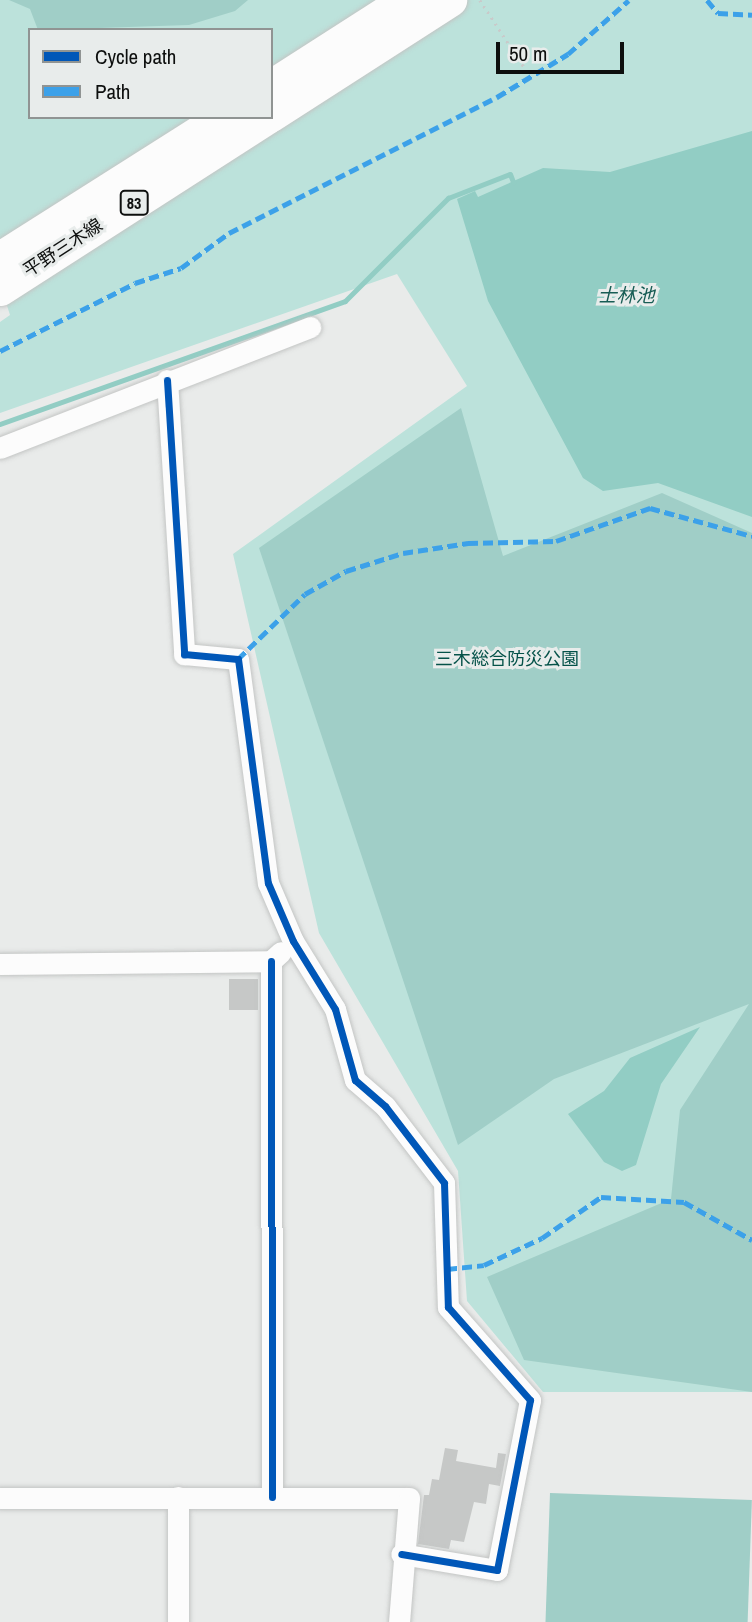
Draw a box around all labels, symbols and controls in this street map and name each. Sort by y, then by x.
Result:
legend [28,28,273,119]
scale bar [500,28,628,72]
text: 50 m [509,39,547,68]
text: Cycle path [95,42,176,71]
text: Path [95,77,130,106]
road number: 83 [118,190,150,216]
street label: 平野三木線 [19,214,107,282]
water label: 士林池 [598,285,654,307]
park label: 三木総合防災公園 [435,648,579,670]

